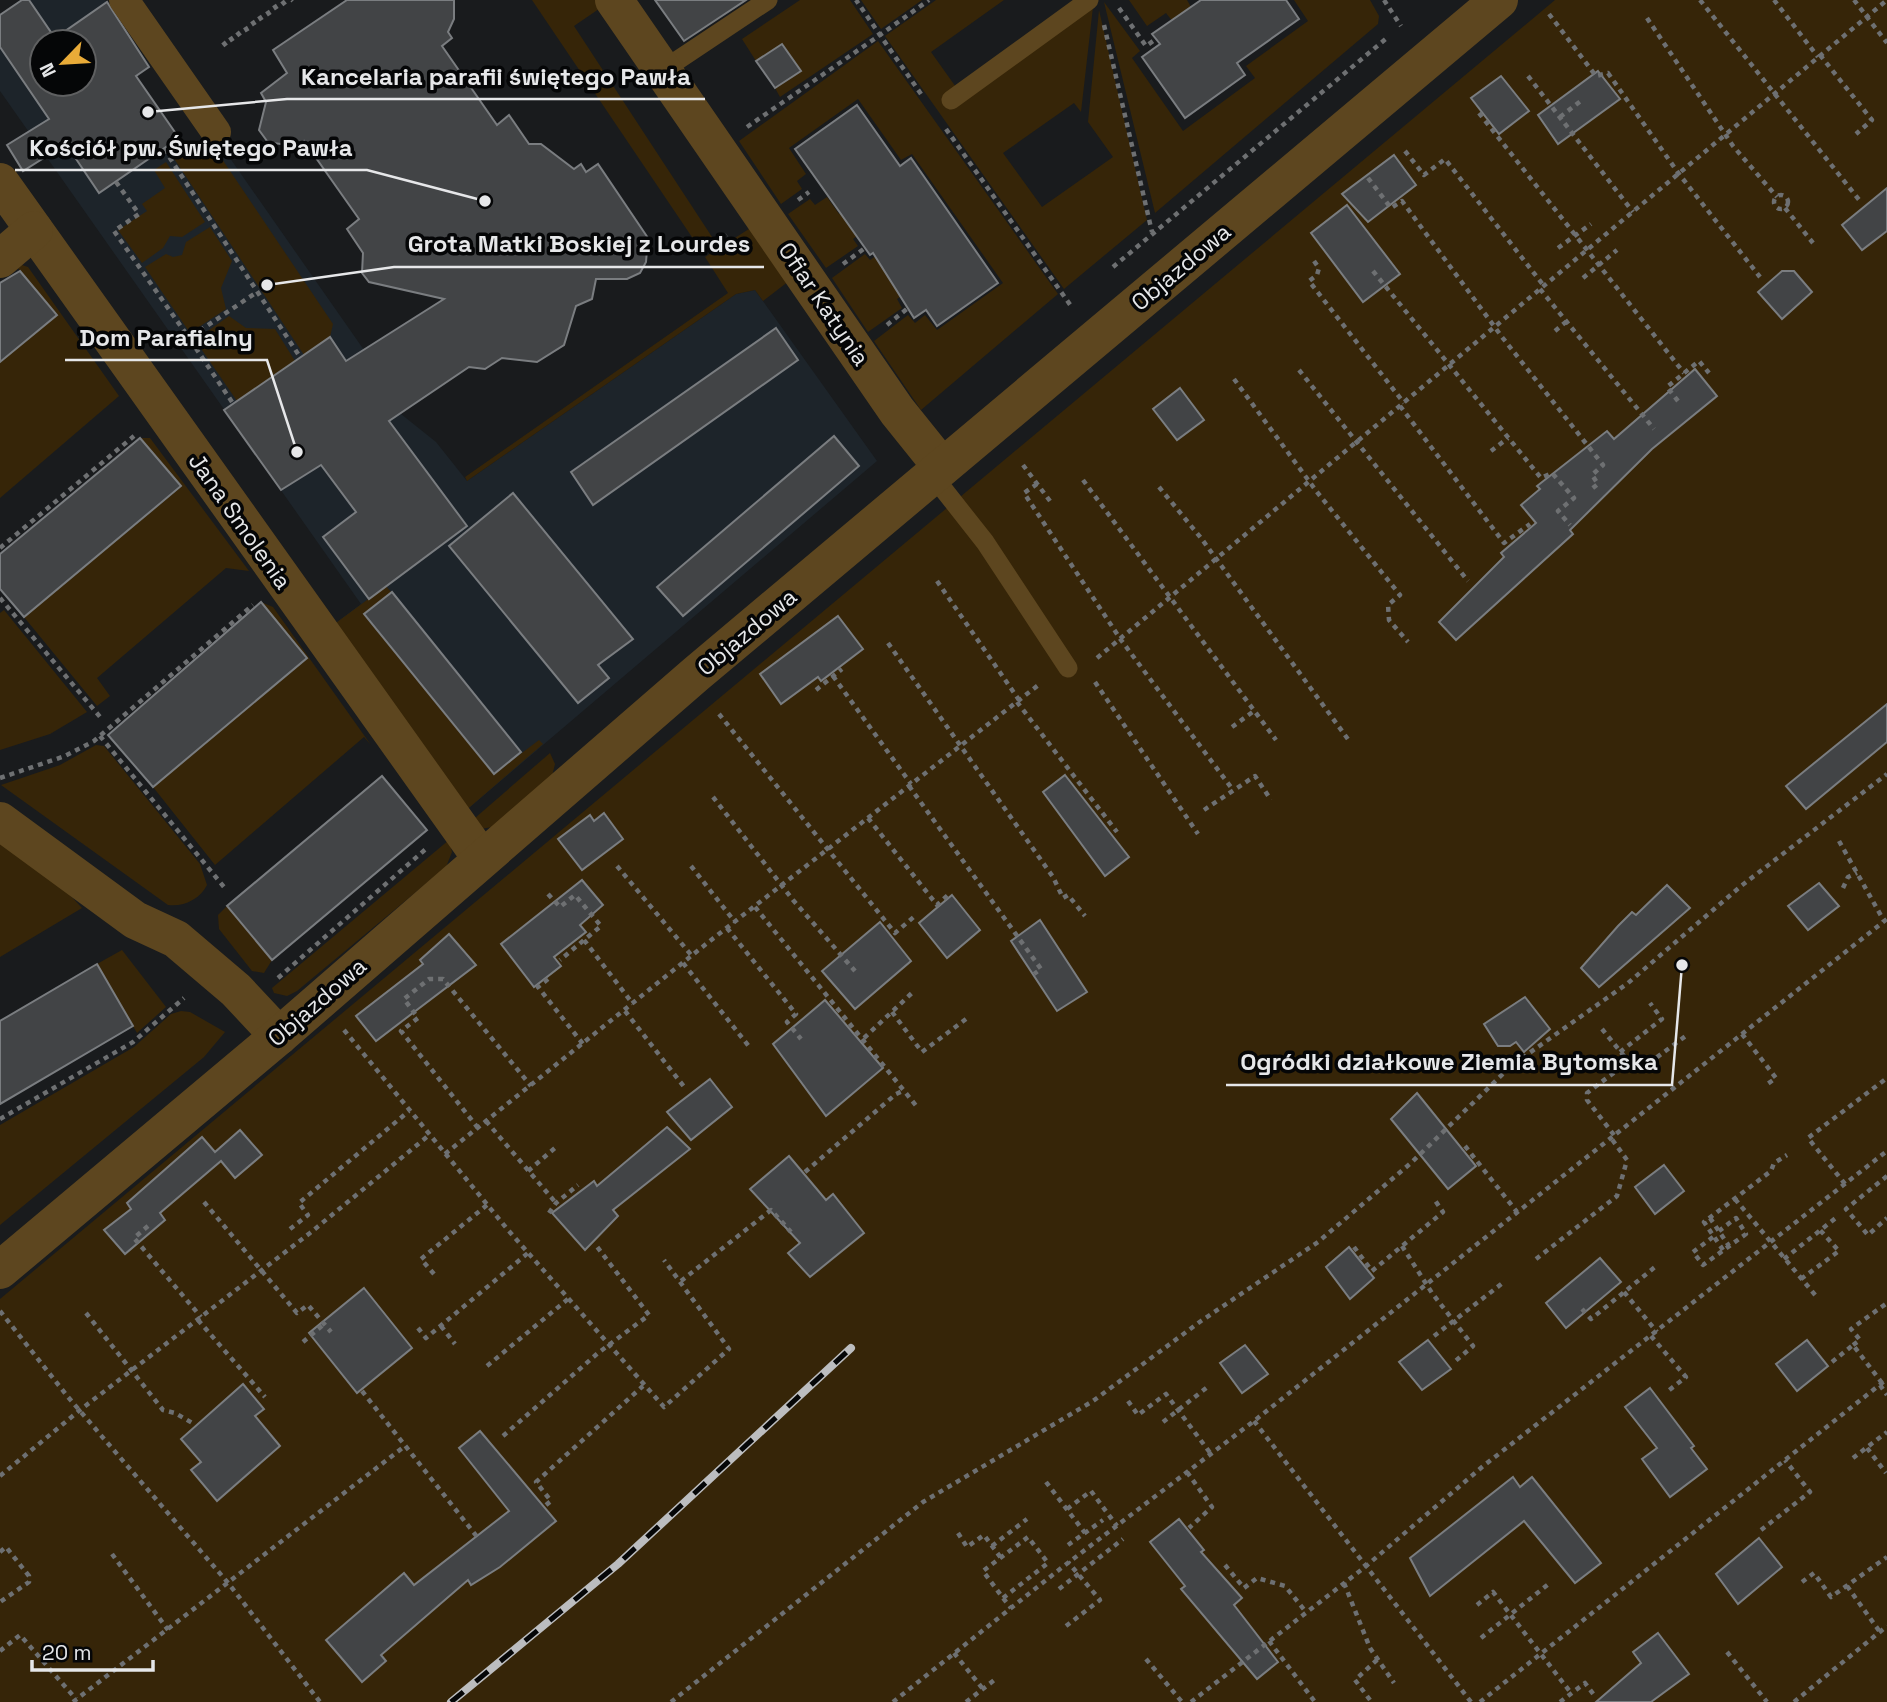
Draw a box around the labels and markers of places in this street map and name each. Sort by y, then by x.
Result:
callout: Kancelaria parafii świętego Pawła [287,54,705,99]
callout: Kościół pw. Świętego Pawła [15,125,367,170]
callout: Grota Matki Boskiej z Lourdes [394,222,764,267]
callout: Dom Parafialny [65,315,267,360]
callout: Ogródki działkowe Ziemia Bytomska [1226,1040,1672,1085]

